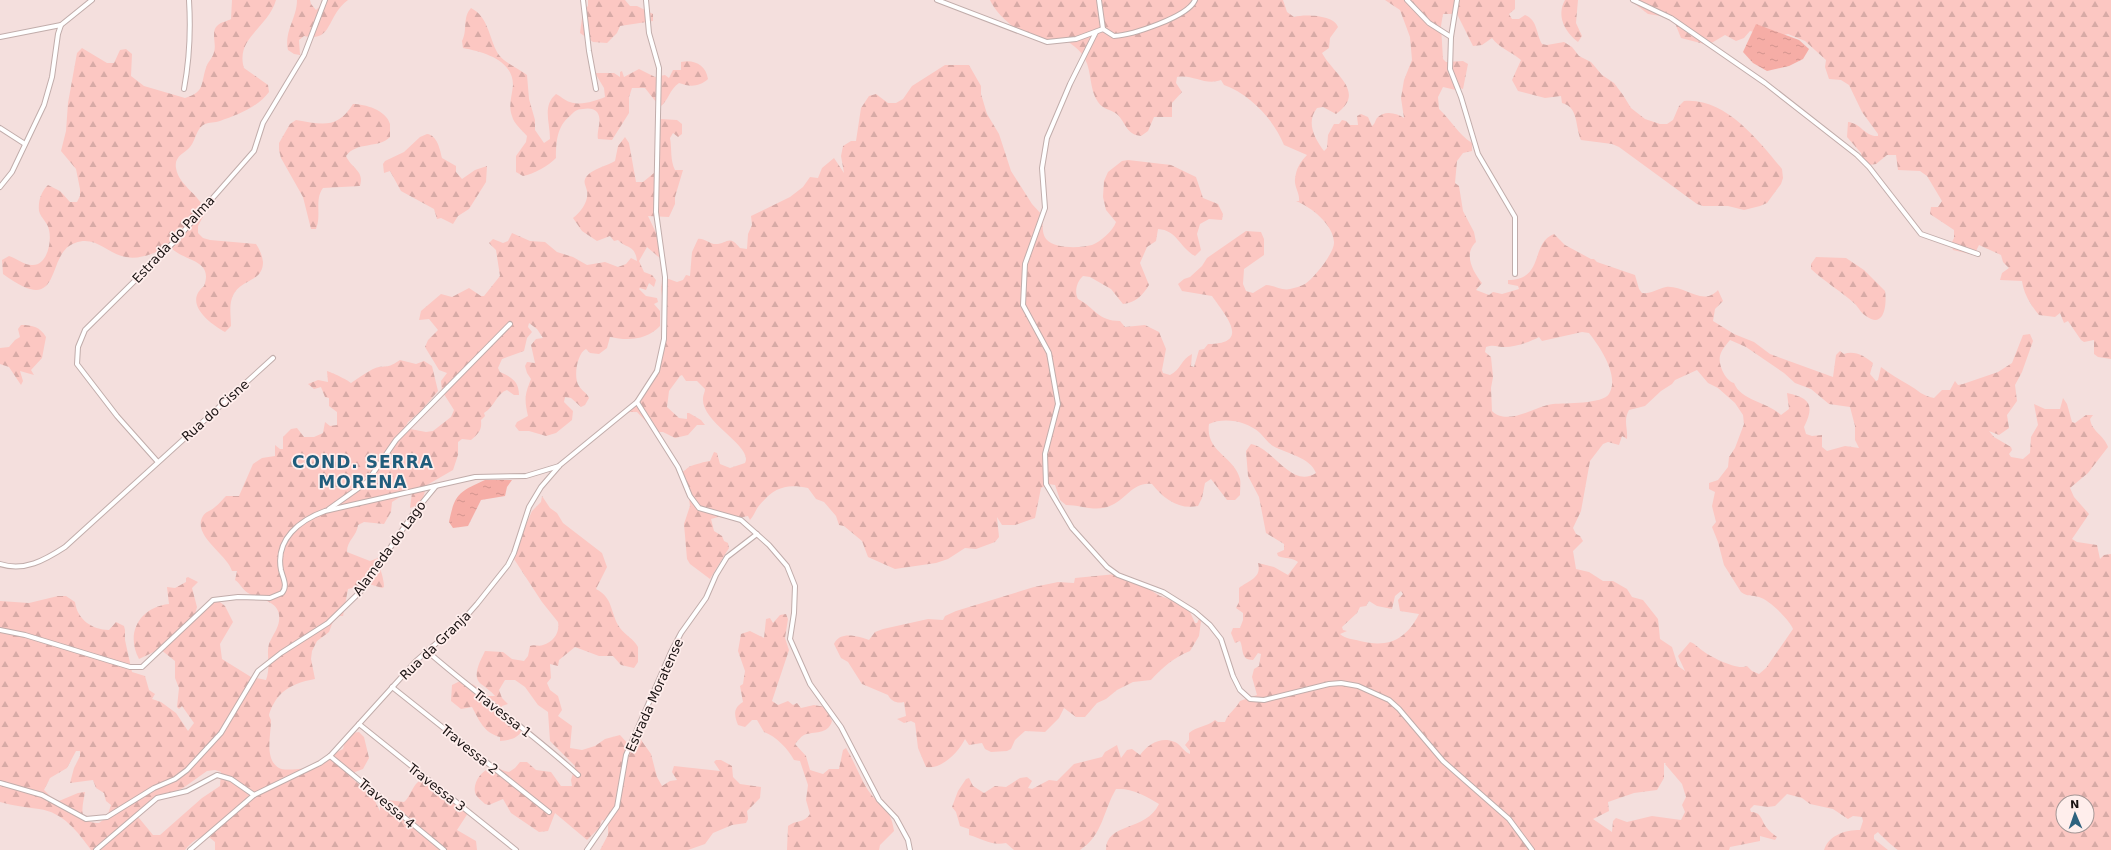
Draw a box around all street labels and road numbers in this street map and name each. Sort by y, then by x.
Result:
street label: Estrada do Palma [129,193,218,286]
street label: Rua do Cisne [179,376,252,444]
street label: Alameda do Lago [350,498,429,599]
street label: Rua da Granja [397,608,474,683]
street label: Estrada Moratense [623,636,686,754]
street label: Travessa 1 [470,686,534,741]
street label: Travessa 2 [437,721,501,777]
street label: Travessa 3 [404,760,468,815]
street label: Travessa 4 [355,775,418,831]

